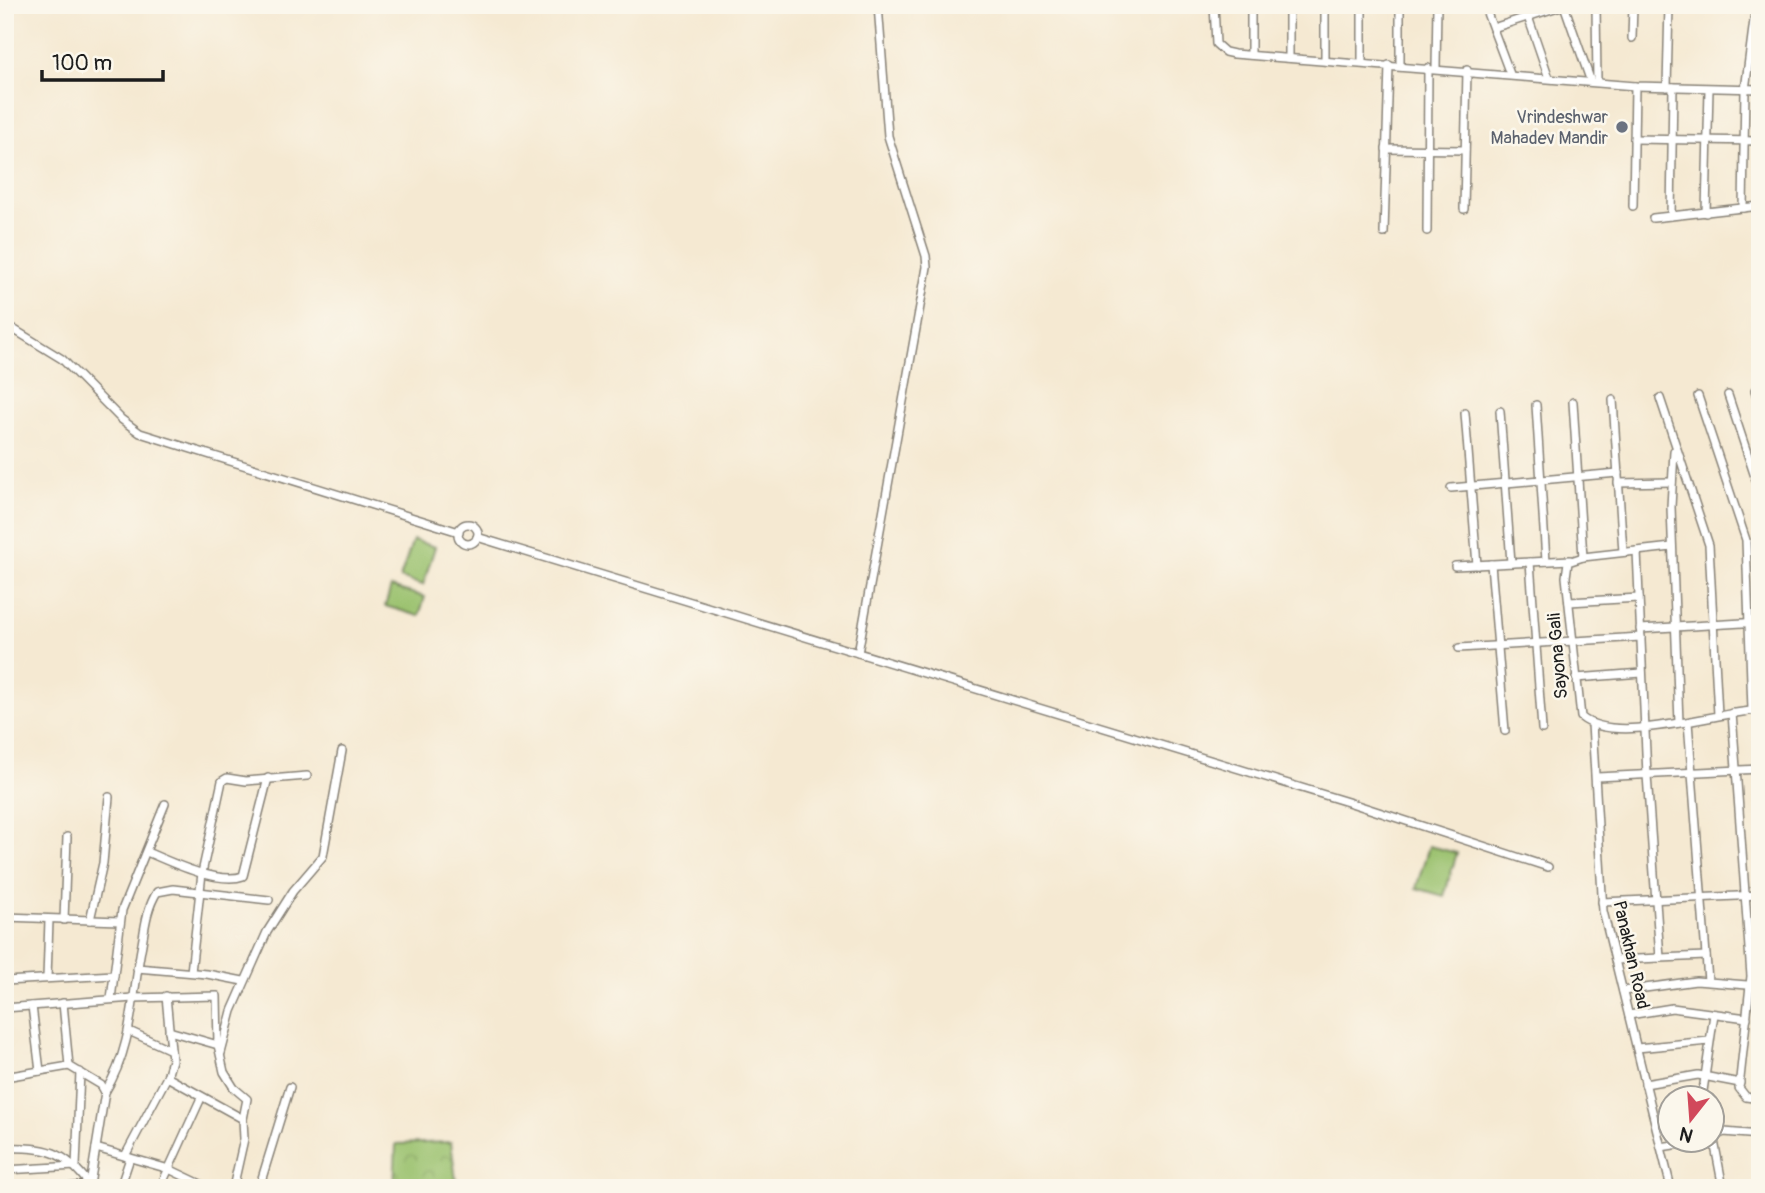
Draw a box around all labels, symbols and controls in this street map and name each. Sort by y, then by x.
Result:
scale bar [42,38,163,82]
text: 100 m [52,50,112,77]
place label: Vrindeshwar Mahadev Mandir [1491,106,1609,150]
marker: Vrindeshwar Mahadev Mandir [1614,119,1630,135]
street label: Sayona Gali [1543,612,1573,700]
street label: Panakhan Road [1607,898,1655,1012]
north arrow [1656,1084,1726,1154]
text: N [1677,1121,1696,1148]

